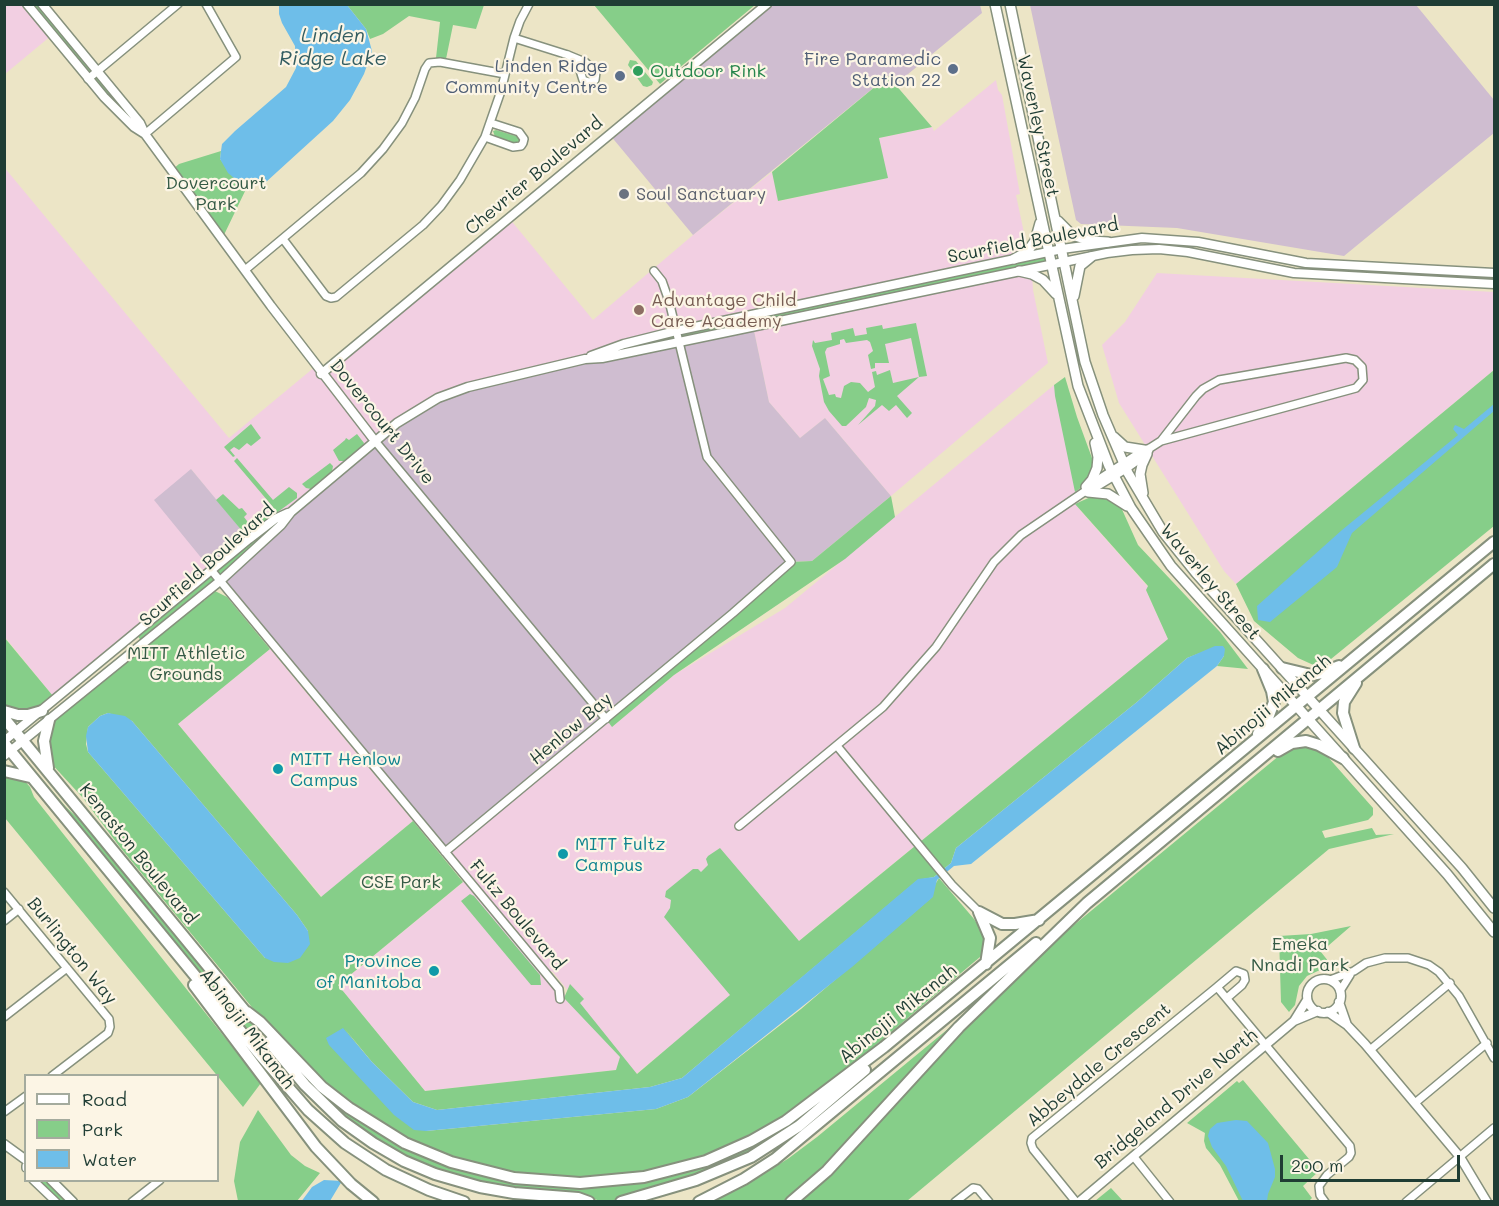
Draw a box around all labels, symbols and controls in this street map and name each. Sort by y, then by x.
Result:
water label: Linden Ridge Lake [279,24,387,71]
place label: Fire Paramedic Station 22 [804,48,941,90]
street label: Waverley Street [1012,53,1064,199]
place label: Linden Ridge Community Centre [445,55,608,98]
place label: Outdoor Rink [650,60,766,82]
marker: Fire Paramedic Station 22 [946,62,960,76]
marker: Outdoor Rink [631,64,645,78]
marker: Linden Ridge Community Centre [613,69,627,83]
street label: Chevrier Boulevard [461,112,607,240]
park label: Dovercourt Park [166,172,266,214]
place label: Soul Sanctuary [636,183,766,205]
marker: Soul Sanctuary [617,187,631,201]
street label: Scurfield Boulevard [946,214,1120,268]
place label: Advantage Child Care Academy [651,289,796,332]
marker: Advantage Child Care Academy [632,303,646,317]
street label: Dovercourt Drive [325,355,439,489]
street label: Scurfield Boulevard [135,499,279,631]
street label: Waverley Street [1155,520,1265,644]
park label: MITT Athletic Grounds [127,642,245,684]
street label: Abinojii Mikanah [1211,650,1335,760]
street label: Henlow Bay [526,688,616,770]
place label: MITT Henlow Campus [290,748,401,790]
marker: MITT Henlow Campus [271,762,285,776]
street label: Kenaston Boulevard [75,779,201,929]
place label: MITT Fultz Campus [575,833,665,876]
marker: MITT Fultz Campus [556,847,570,861]
street label: Fultz Boulevard [465,856,569,974]
park label: CSE Park [361,871,441,893]
street label: Burlington Way [22,893,122,1009]
park label: Emeka Nnadi Park [1251,933,1349,976]
place label: Province of Manitoba [316,950,422,992]
street label: Abinojii Mikanah [835,960,961,1068]
marker: Province of Manitoba [427,964,441,978]
street label: Abinojii Mikanah [195,965,299,1093]
street label: Abbeydale Crescent [1023,998,1175,1132]
street label: Bridgeland Drive North [1090,1025,1262,1173]
legend [24,1074,219,1182]
text: Road [82,1087,127,1111]
text: Park [82,1117,123,1141]
scale bar [1283,1143,1463,1181]
text: Water [82,1147,137,1171]
text: 200 m [1291,1153,1343,1177]

